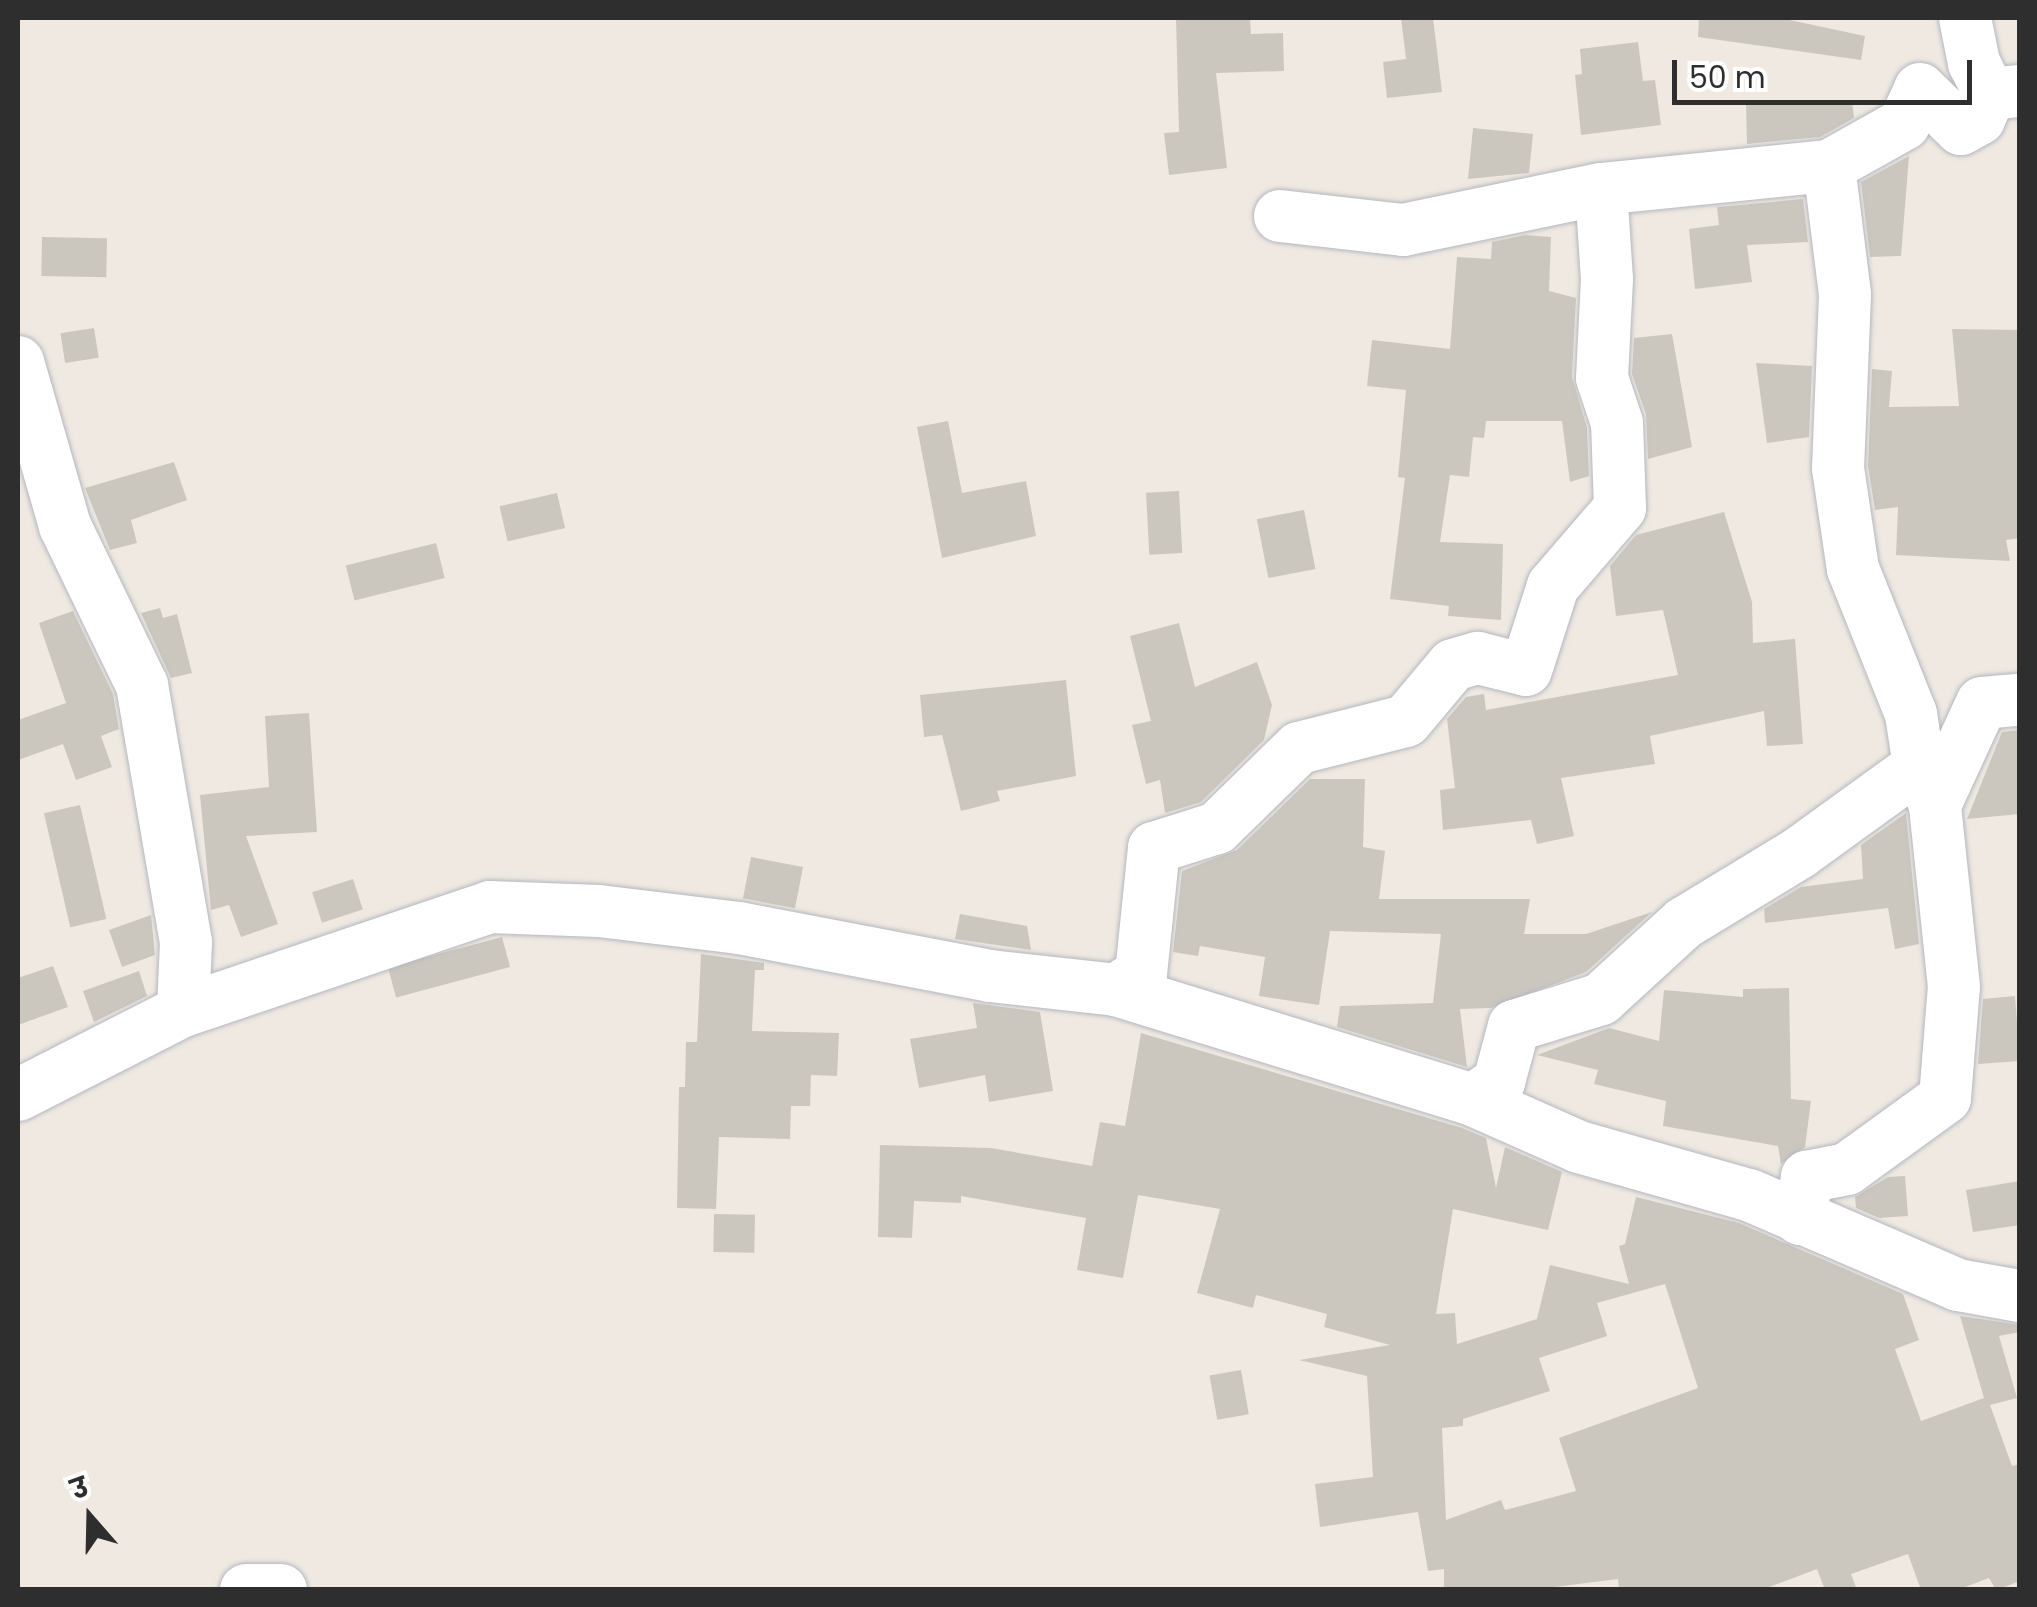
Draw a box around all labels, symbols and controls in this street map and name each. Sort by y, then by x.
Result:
scale bar [1677,40,1977,102]
text: 50 m [1689,56,1766,99]
north arrow [40,1467,140,1567]
text: उ [65,1467,94,1509]

